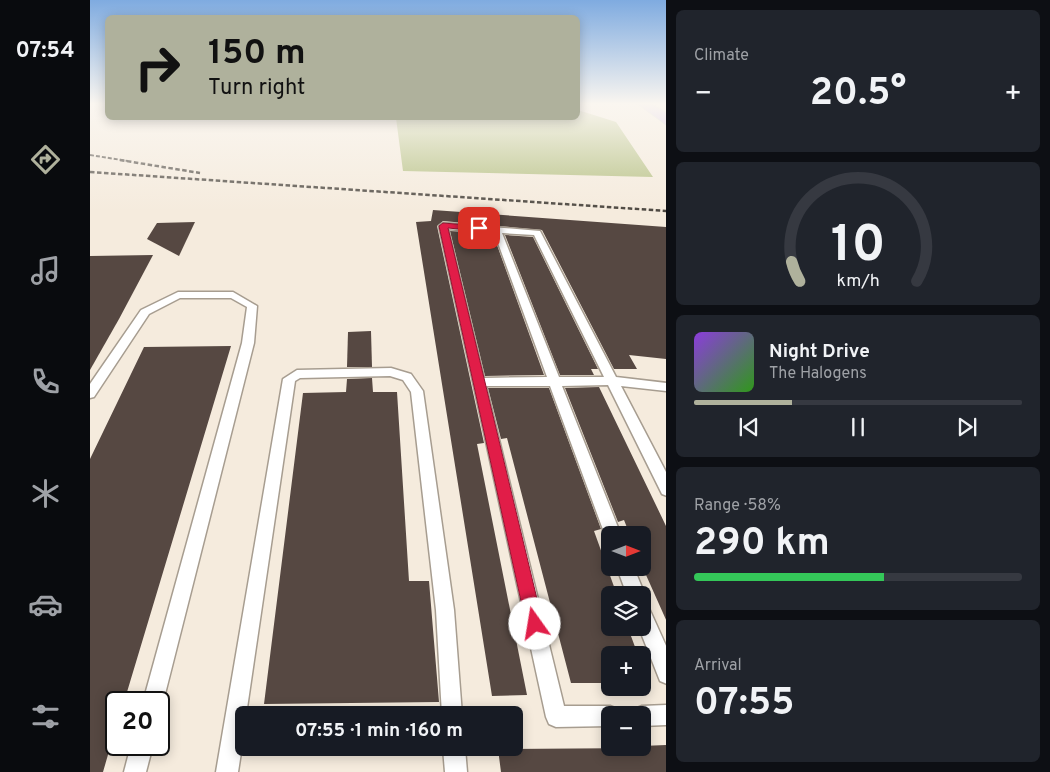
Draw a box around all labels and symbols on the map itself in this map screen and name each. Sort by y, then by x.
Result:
pin [458,207,500,249]
north arrow [601,526,651,576]
position arrow [508,597,560,649]
speed limit sign: 20 [105,691,170,756]

